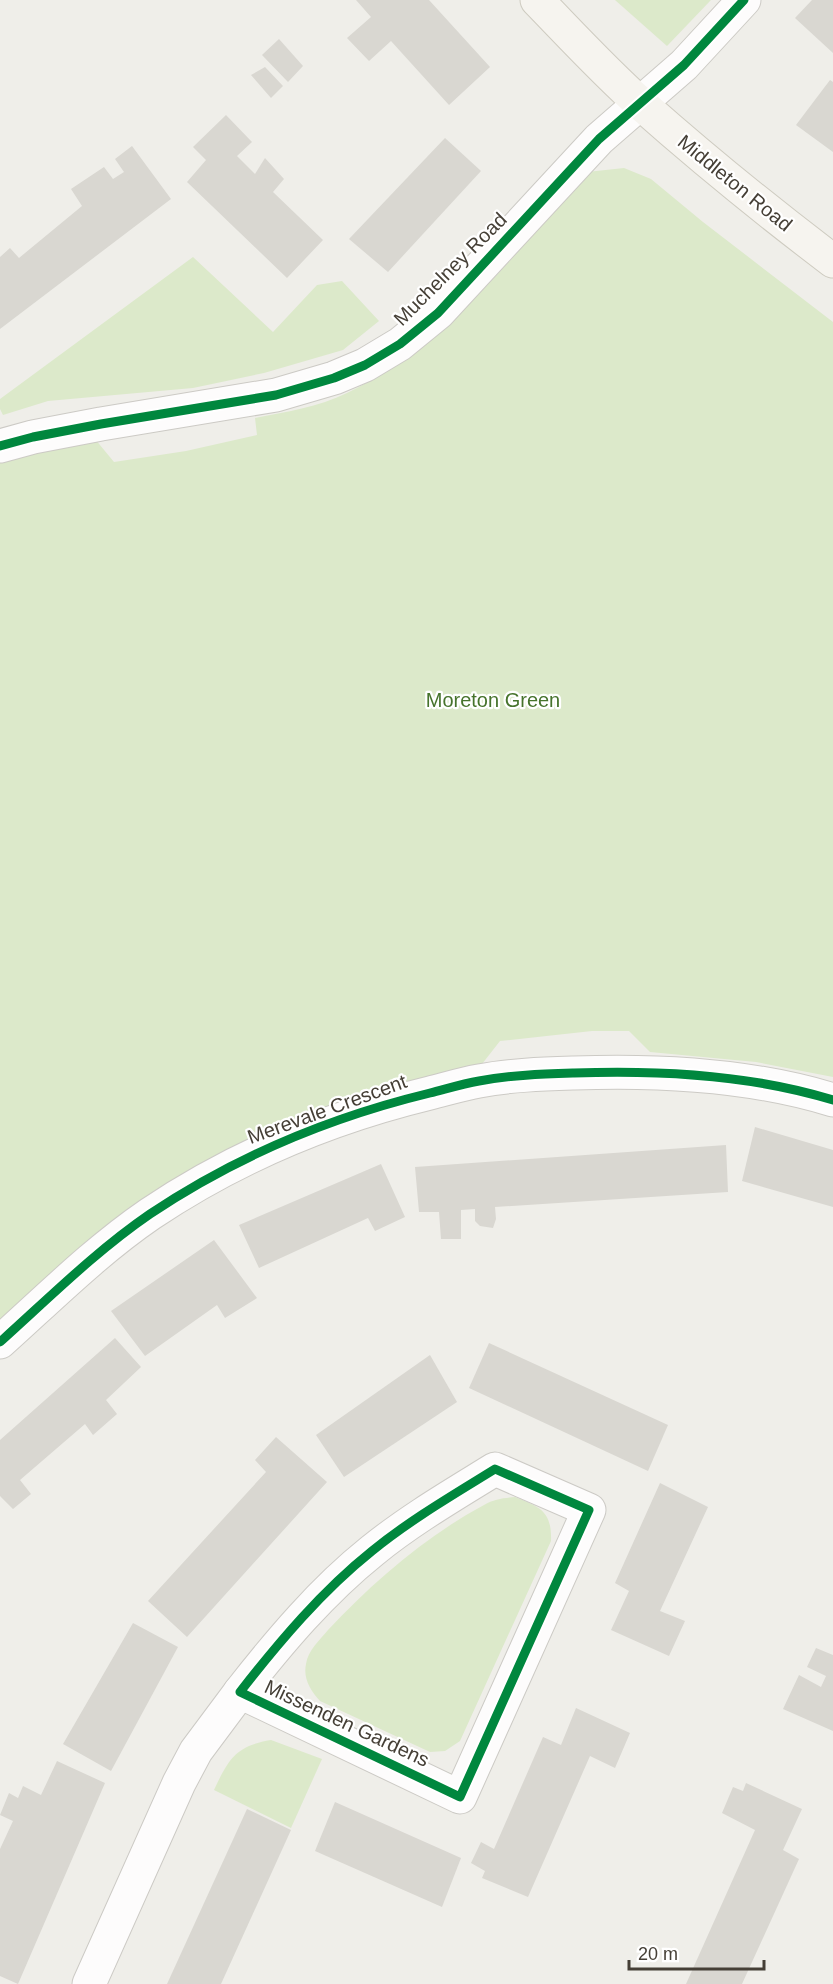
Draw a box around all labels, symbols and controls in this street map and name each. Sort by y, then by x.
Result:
street label: Middleton Road [674,130,796,236]
street label: Muchelney Road [389,208,511,330]
park label: Moreton Green [426,689,560,711]
street label: Merevale Crescent [244,1070,410,1148]
street label: Missenden Gardens [261,1675,433,1771]
scale bar [629,1933,764,1971]
text: 20 m [638,1944,678,1964]

